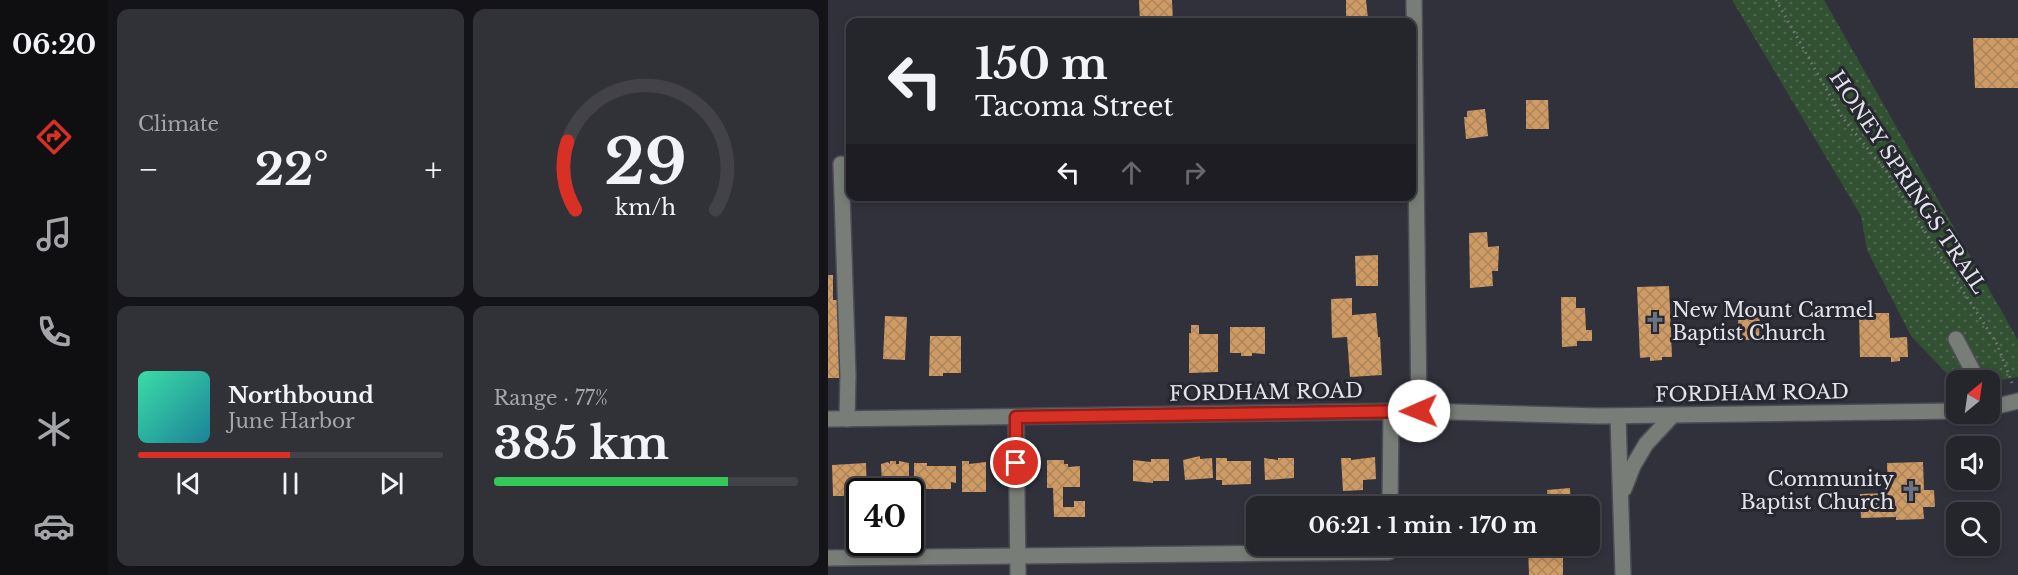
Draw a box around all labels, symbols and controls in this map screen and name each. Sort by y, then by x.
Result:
text: 06:20 [12,28,96,61]
text: 150 m [975,38,1108,90]
icon: left [876,42,954,120]
street label: HONEY SPRINGS TRAIL [1824,66,1992,298]
text: Tacoma Street [975,90,1174,123]
text: Climate [138,112,219,136]
icon: directions [33,116,75,158]
text: 29 [604,123,687,201]
text: 22° [255,141,328,197]
text: − [138,149,159,190]
text: + [424,149,443,190]
icon: left [1052,156,1085,189]
icon: ahead [1115,156,1148,189]
icon: right [1178,156,1211,189]
text: km/h [615,194,676,221]
icon: music [33,213,75,255]
place label: New Mount Carmel Baptist Church [1672,298,1874,345]
church icon: New Mount Carmel Baptist Church [1643,310,1667,334]
icon: phone [33,311,75,353]
north arrow [1946,370,2000,424]
map controls [1946,370,2000,556]
street label: FORDHAM ROAD [1169,378,1363,406]
position arrow [1387,379,1451,443]
street label: FORDHAM ROAD [1655,379,1849,407]
text: Northbound [228,382,374,409]
text: Range · 77% [494,386,608,410]
icon: climate [33,408,75,450]
text: June Harbor [228,409,355,433]
text: 385 km [494,415,669,471]
button: sound [1946,436,2000,490]
pin [990,437,1041,488]
icon: arrive [999,446,1032,479]
icon: previous [172,467,205,500]
icon: pause [274,467,307,500]
icon: next [375,467,408,500]
place label: Community Baptist Church [1740,467,1894,514]
speed limit sign: 40 [846,478,924,556]
church icon: Community Baptist Church [1899,479,1923,503]
button: search [1946,502,2000,556]
icon: car [33,505,75,547]
text: 06:21 · 1 min · 170 m [1309,512,1537,539]

